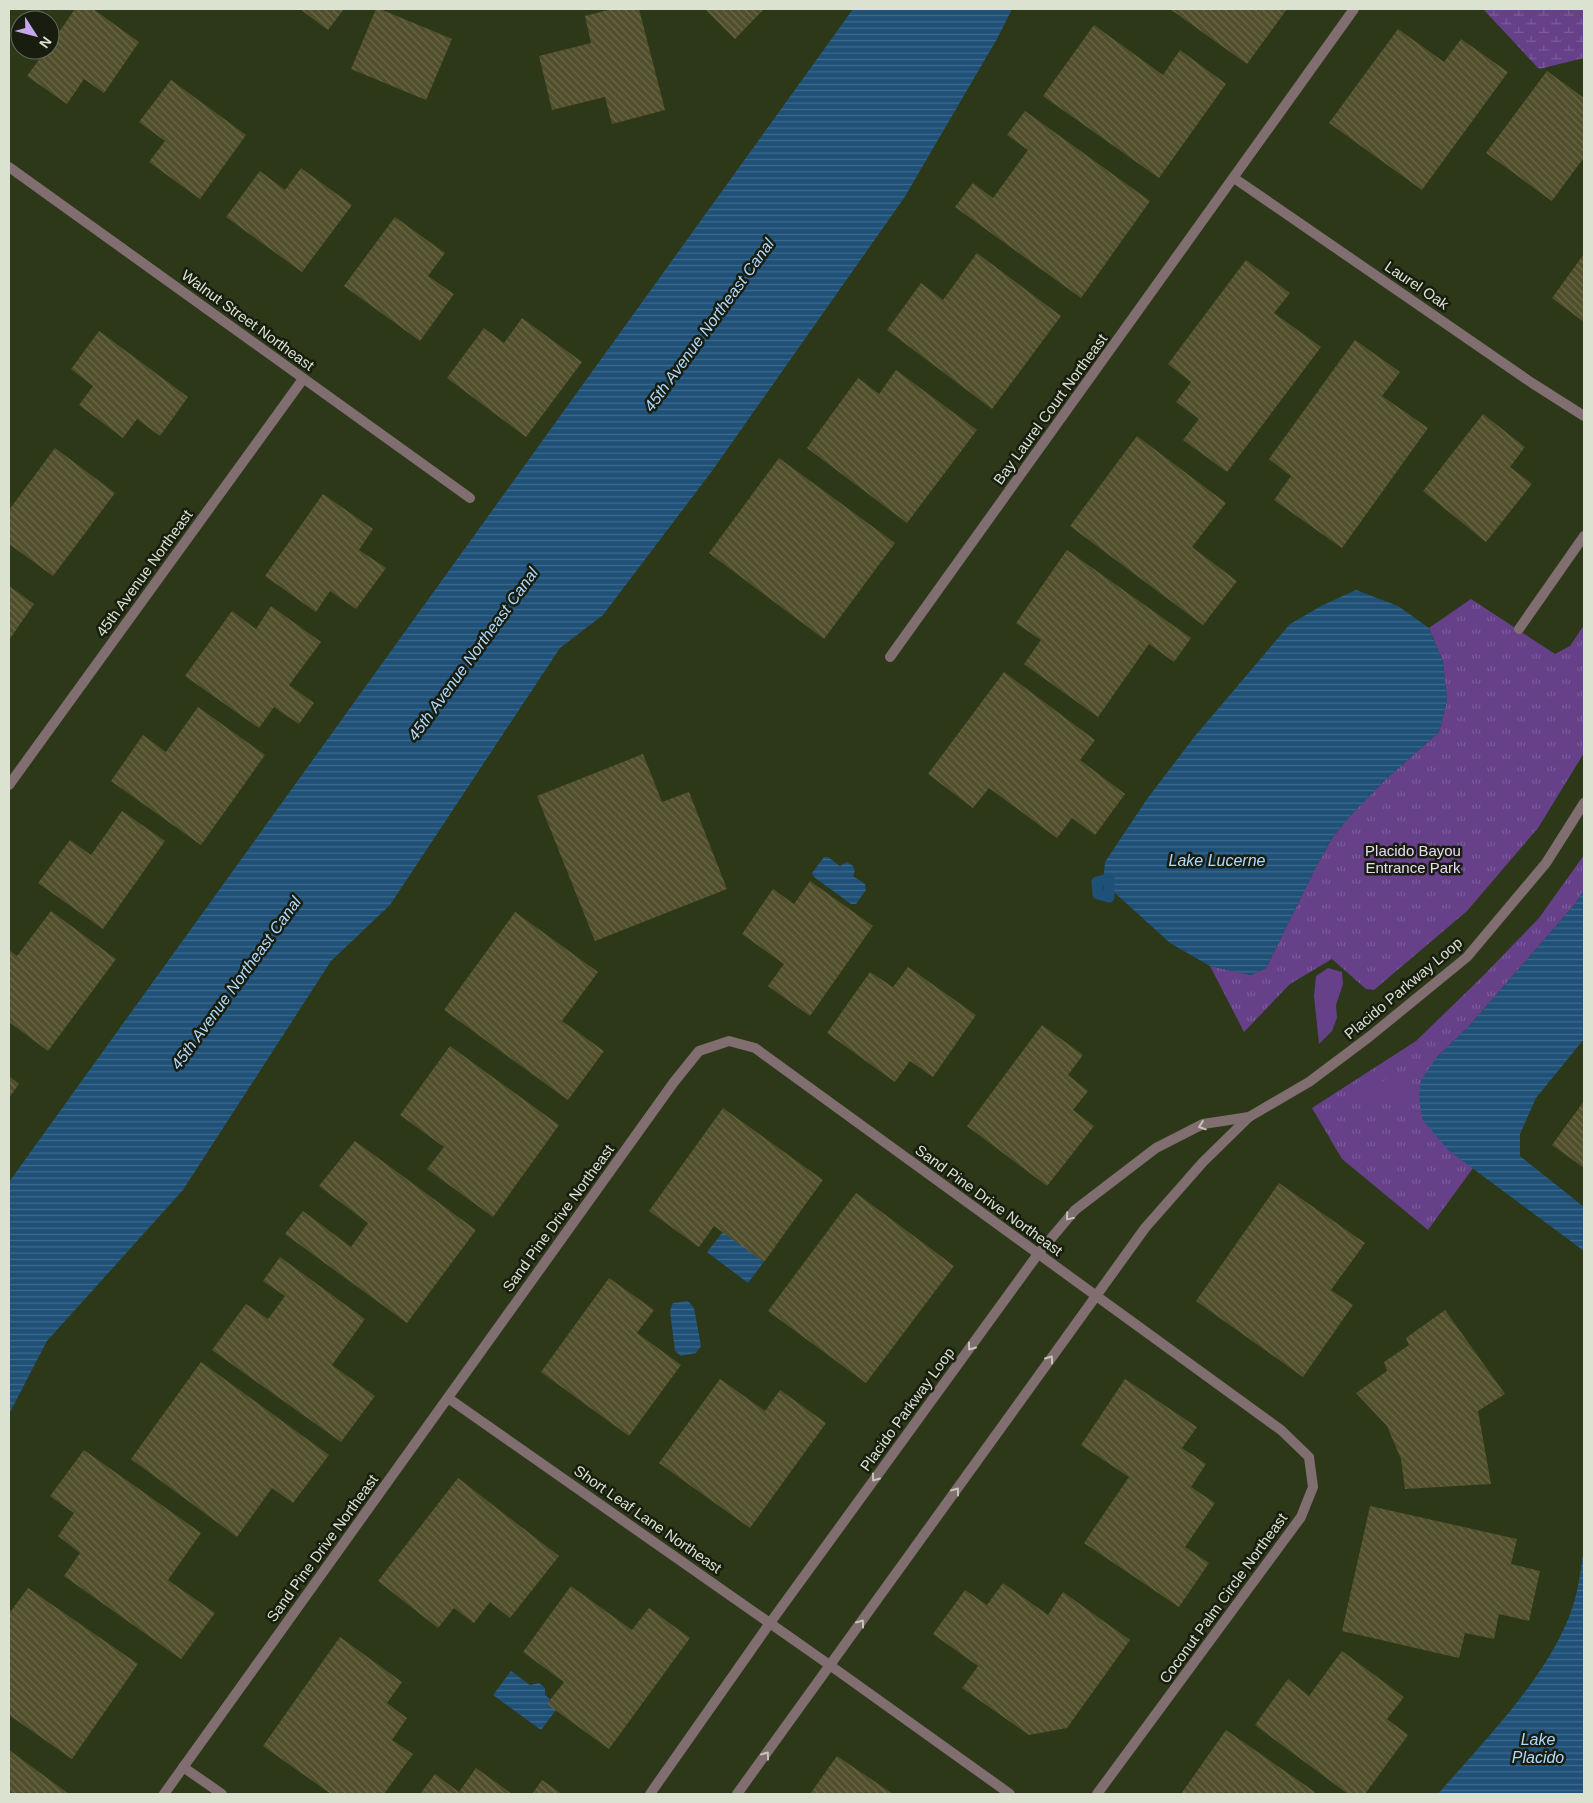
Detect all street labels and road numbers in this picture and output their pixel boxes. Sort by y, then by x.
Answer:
street label: Laurel Oak [1382,257,1453,313]
street label: Walnut Street Northeast [178,266,318,374]
street label: Bay Laurel Court Northeast [990,330,1111,488]
street label: 45th Avenue Northeast [92,506,196,640]
street label: Placido Parkway Loop [1341,934,1465,1042]
street label: Sand Pine Drive Northeast [499,1140,618,1295]
street label: Sand Pine Drive Northeast [912,1141,1067,1260]
street label: Placido Parkway Loop [857,1344,957,1474]
street label: Short Leaf Lane Northeast [571,1462,726,1577]
street label: Sand Pine Drive Northeast [263,1470,382,1625]
street label: Coconut Palm Circle Northeast [1156,1509,1291,1686]

